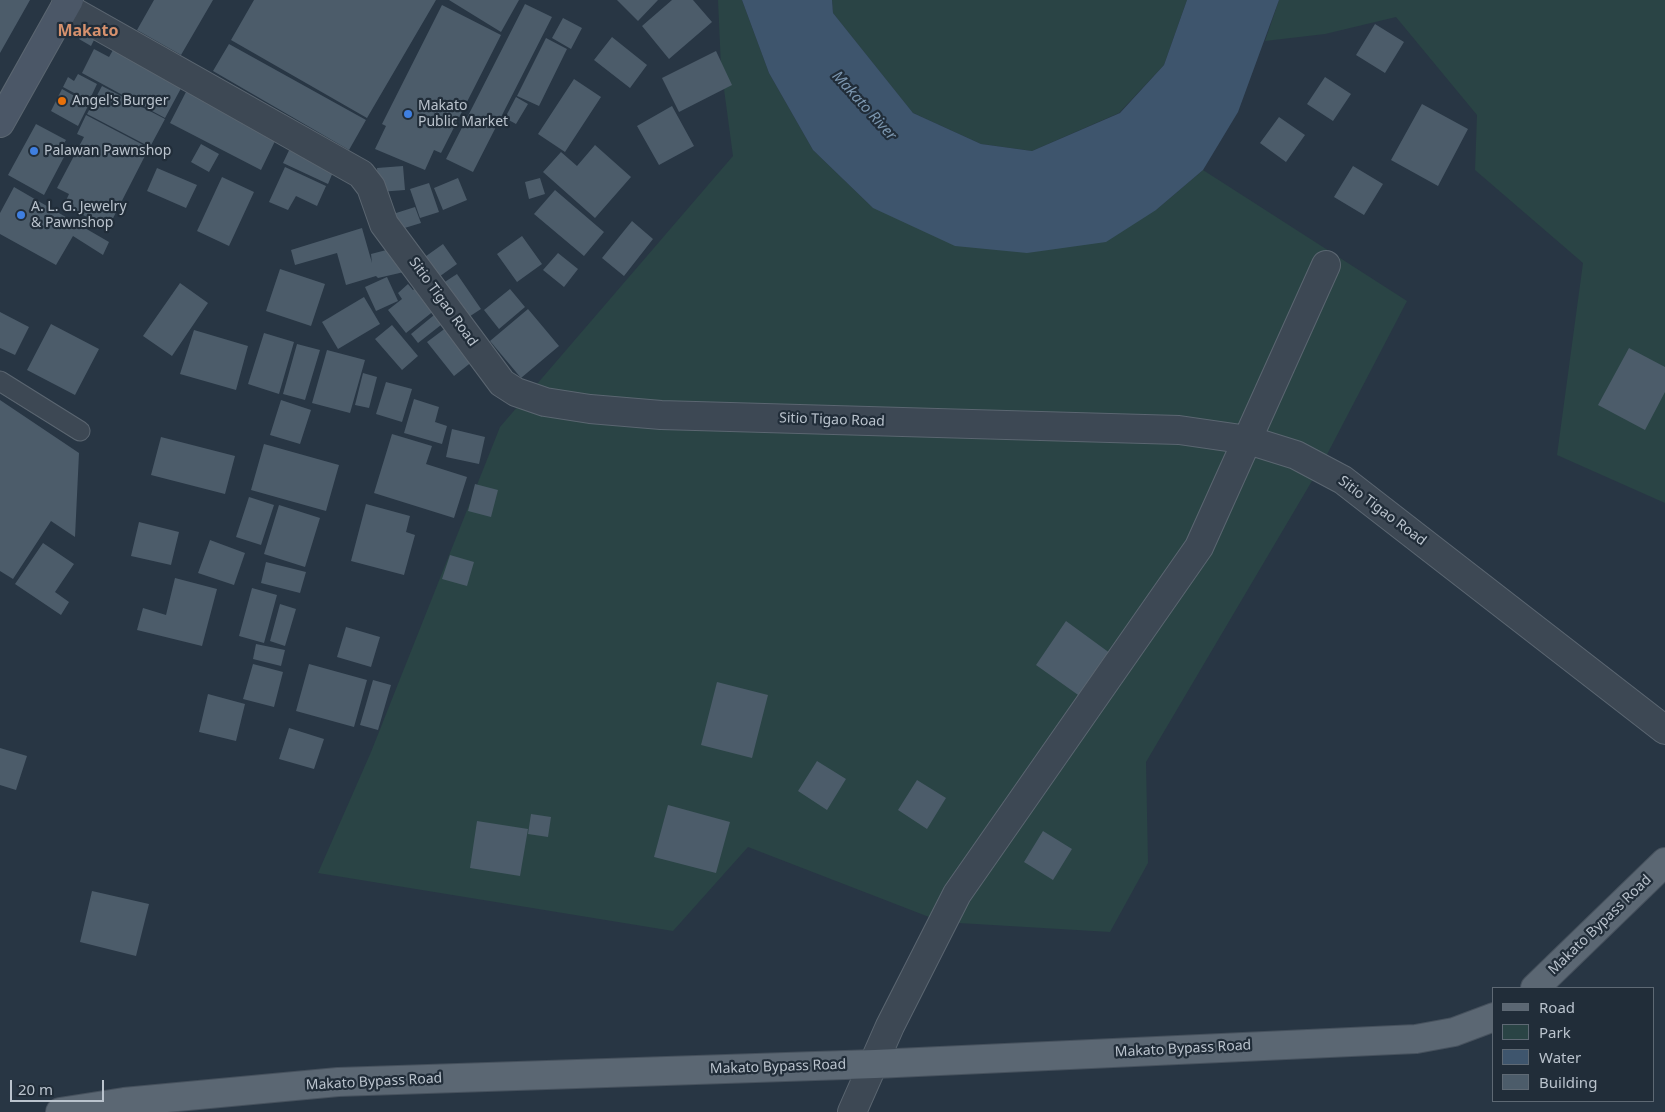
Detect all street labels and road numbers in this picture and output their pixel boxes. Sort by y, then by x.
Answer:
street label: Sitio Tigao Road [405,254,481,350]
street label: Sitio Tigao Road [779,410,885,430]
street label: Sitio Tigao Road [1335,472,1429,550]
street label: Makato Bypass Road [1545,872,1655,978]
street label: Makato Bypass Road [1114,1037,1252,1061]
street label: Makato Bypass Road [710,1056,846,1078]
street label: Makato Bypass Road [305,1070,443,1094]

